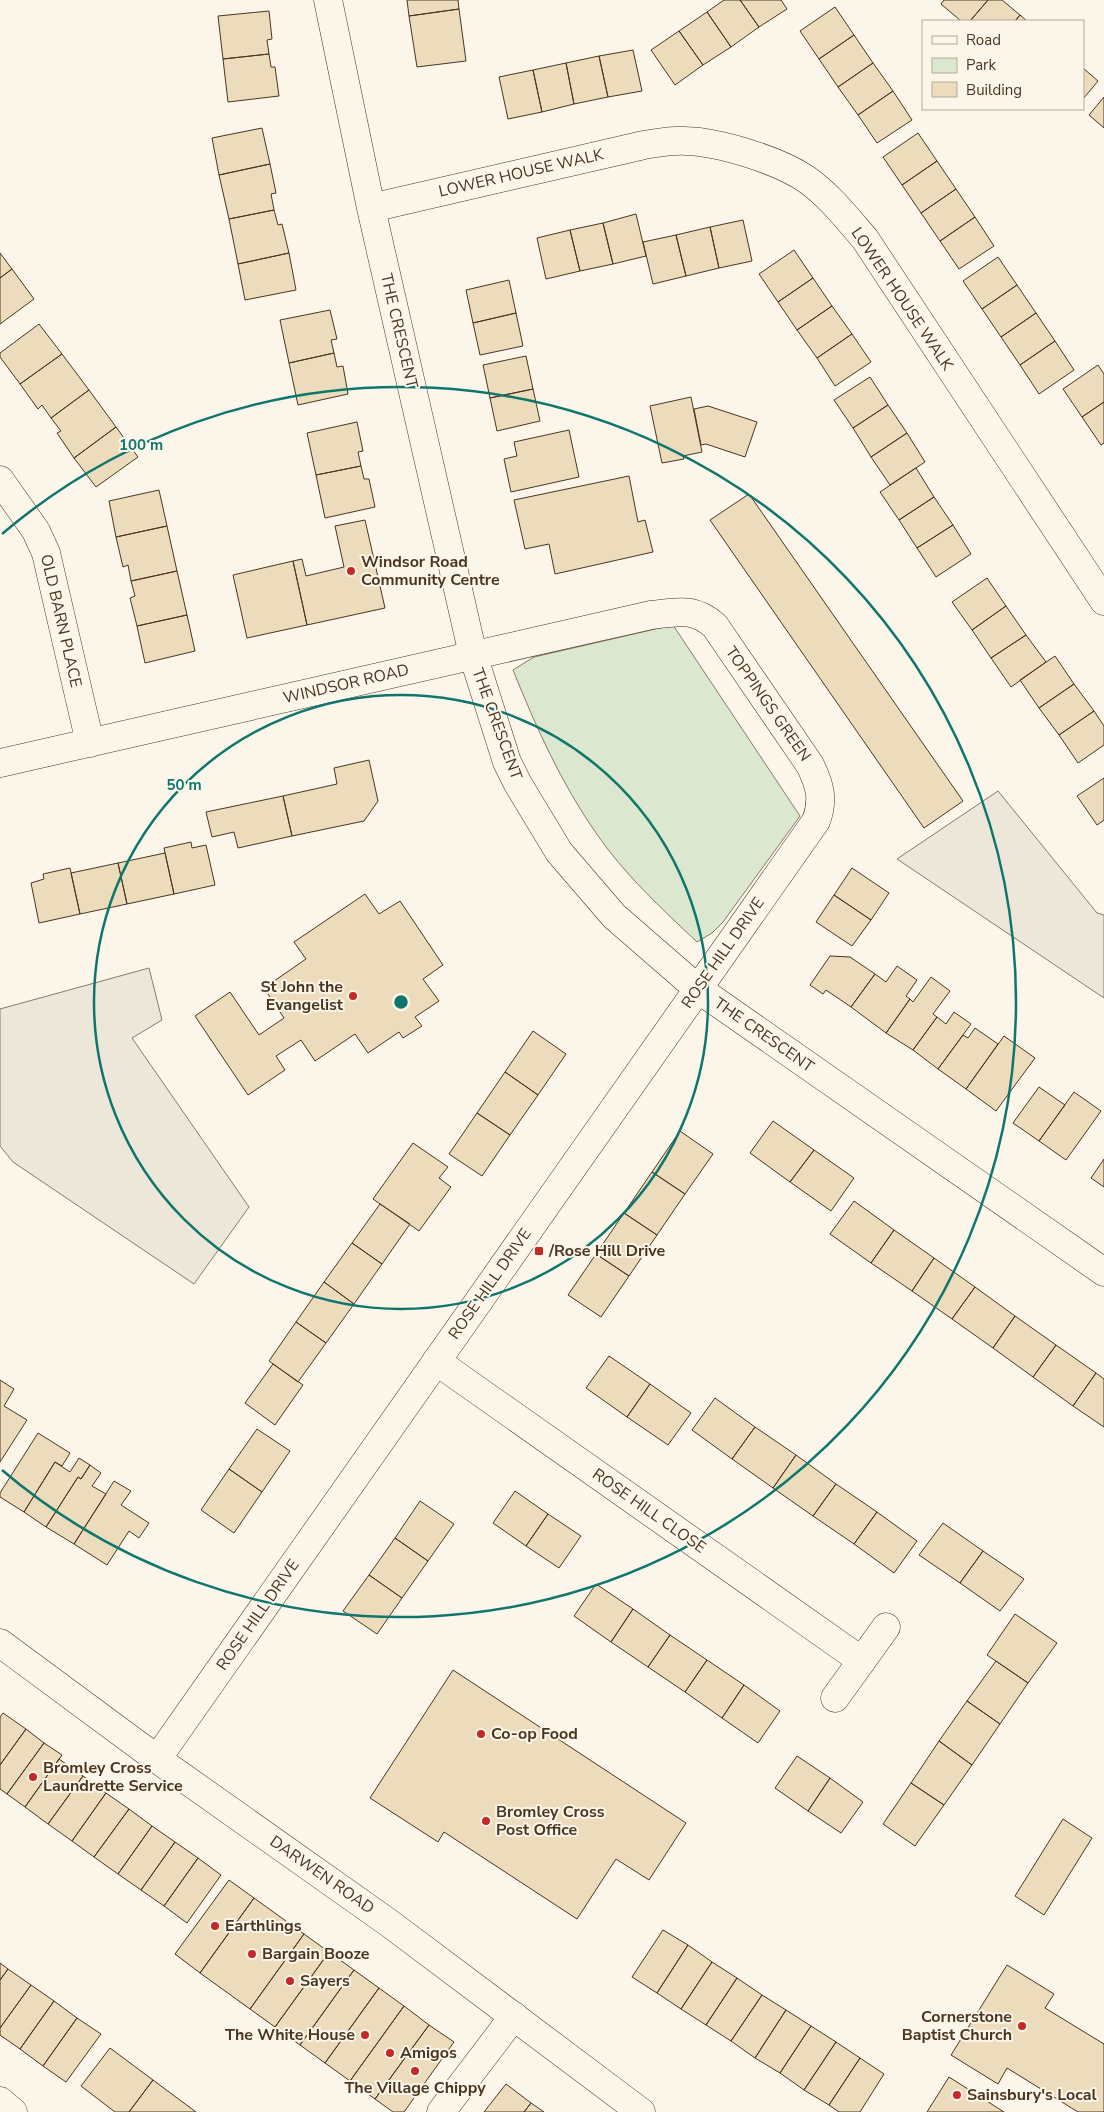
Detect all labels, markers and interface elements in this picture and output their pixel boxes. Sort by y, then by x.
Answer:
legend [922,20,1084,110]
text: Road [966,30,1001,50]
text: Park [966,55,996,75]
text: Building [966,80,1022,100]
street label: LOWER HOUSE WALK [437,143,606,203]
street label: LOWER HOUSE WALK [846,223,959,376]
street label: THE CRESCENT [375,271,423,391]
text: 100 m [119,435,163,455]
place label: Windsor Road Community Centre [361,551,500,591]
street label: OLD BARN PLACE [35,552,87,690]
marker: Windsor Road Community Centre [345,565,357,577]
street label: TOPPINGS GREEN [720,642,816,766]
street label: WINDSOR ROAD [281,659,411,709]
street label: THE CRESCENT [467,665,528,783]
text: 50 m [166,775,202,795]
street label: ROSE HILL DRIVE [676,893,770,1013]
place label: St John the Evangelist [260,976,344,1016]
marker: St John the Evangelist [347,990,359,1002]
street label: THE CRESCENT [710,992,819,1078]
centre of rings [392,993,410,1011]
street label: ROSE HILL DRIVE [443,1224,537,1344]
place label: /Rose Hill Drive [548,1240,666,1262]
marker: /Rose Hill Drive [533,1245,545,1257]
street label: ROSE HILL CLOSE [588,1463,710,1559]
street label: ROSE HILL DRIVE [211,1555,305,1675]
place label: Co-op Food [491,1723,578,1745]
marker: Co-op Food [475,1728,487,1740]
place label: Bromley Cross Laundrette Service [43,1757,183,1797]
marker: Bromley Cross Laundrette Service [27,1771,39,1783]
place label: Bromley Cross Post Office [496,1801,605,1841]
marker: Bromley Cross Post Office [480,1815,492,1827]
street label: DARWEN ROAD [265,1831,379,1919]
place label: Earthlings [225,1915,302,1937]
marker: Earthlings [209,1920,221,1932]
place label: Bargain Booze [262,1943,370,1965]
marker: Bargain Booze [246,1948,258,1960]
place label: Sayers [300,1970,350,1992]
marker: Sayers [284,1975,296,1987]
place label: Cornerstone Baptist Church [902,2006,1012,2046]
marker: Cornerstone Baptist Church [1016,2020,1028,2032]
place label: The White House [225,2024,355,2046]
marker: The White House [359,2029,371,2041]
place label: Amigos [400,2042,457,2064]
marker: Amigos [384,2047,396,2059]
marker: The Village Chippy [409,2065,421,2077]
place label: The Village Chippy [344,2077,486,2099]
place label: Sainsbury's Local [967,2084,1097,2106]
marker: Sainsbury's Local [951,2089,963,2101]

